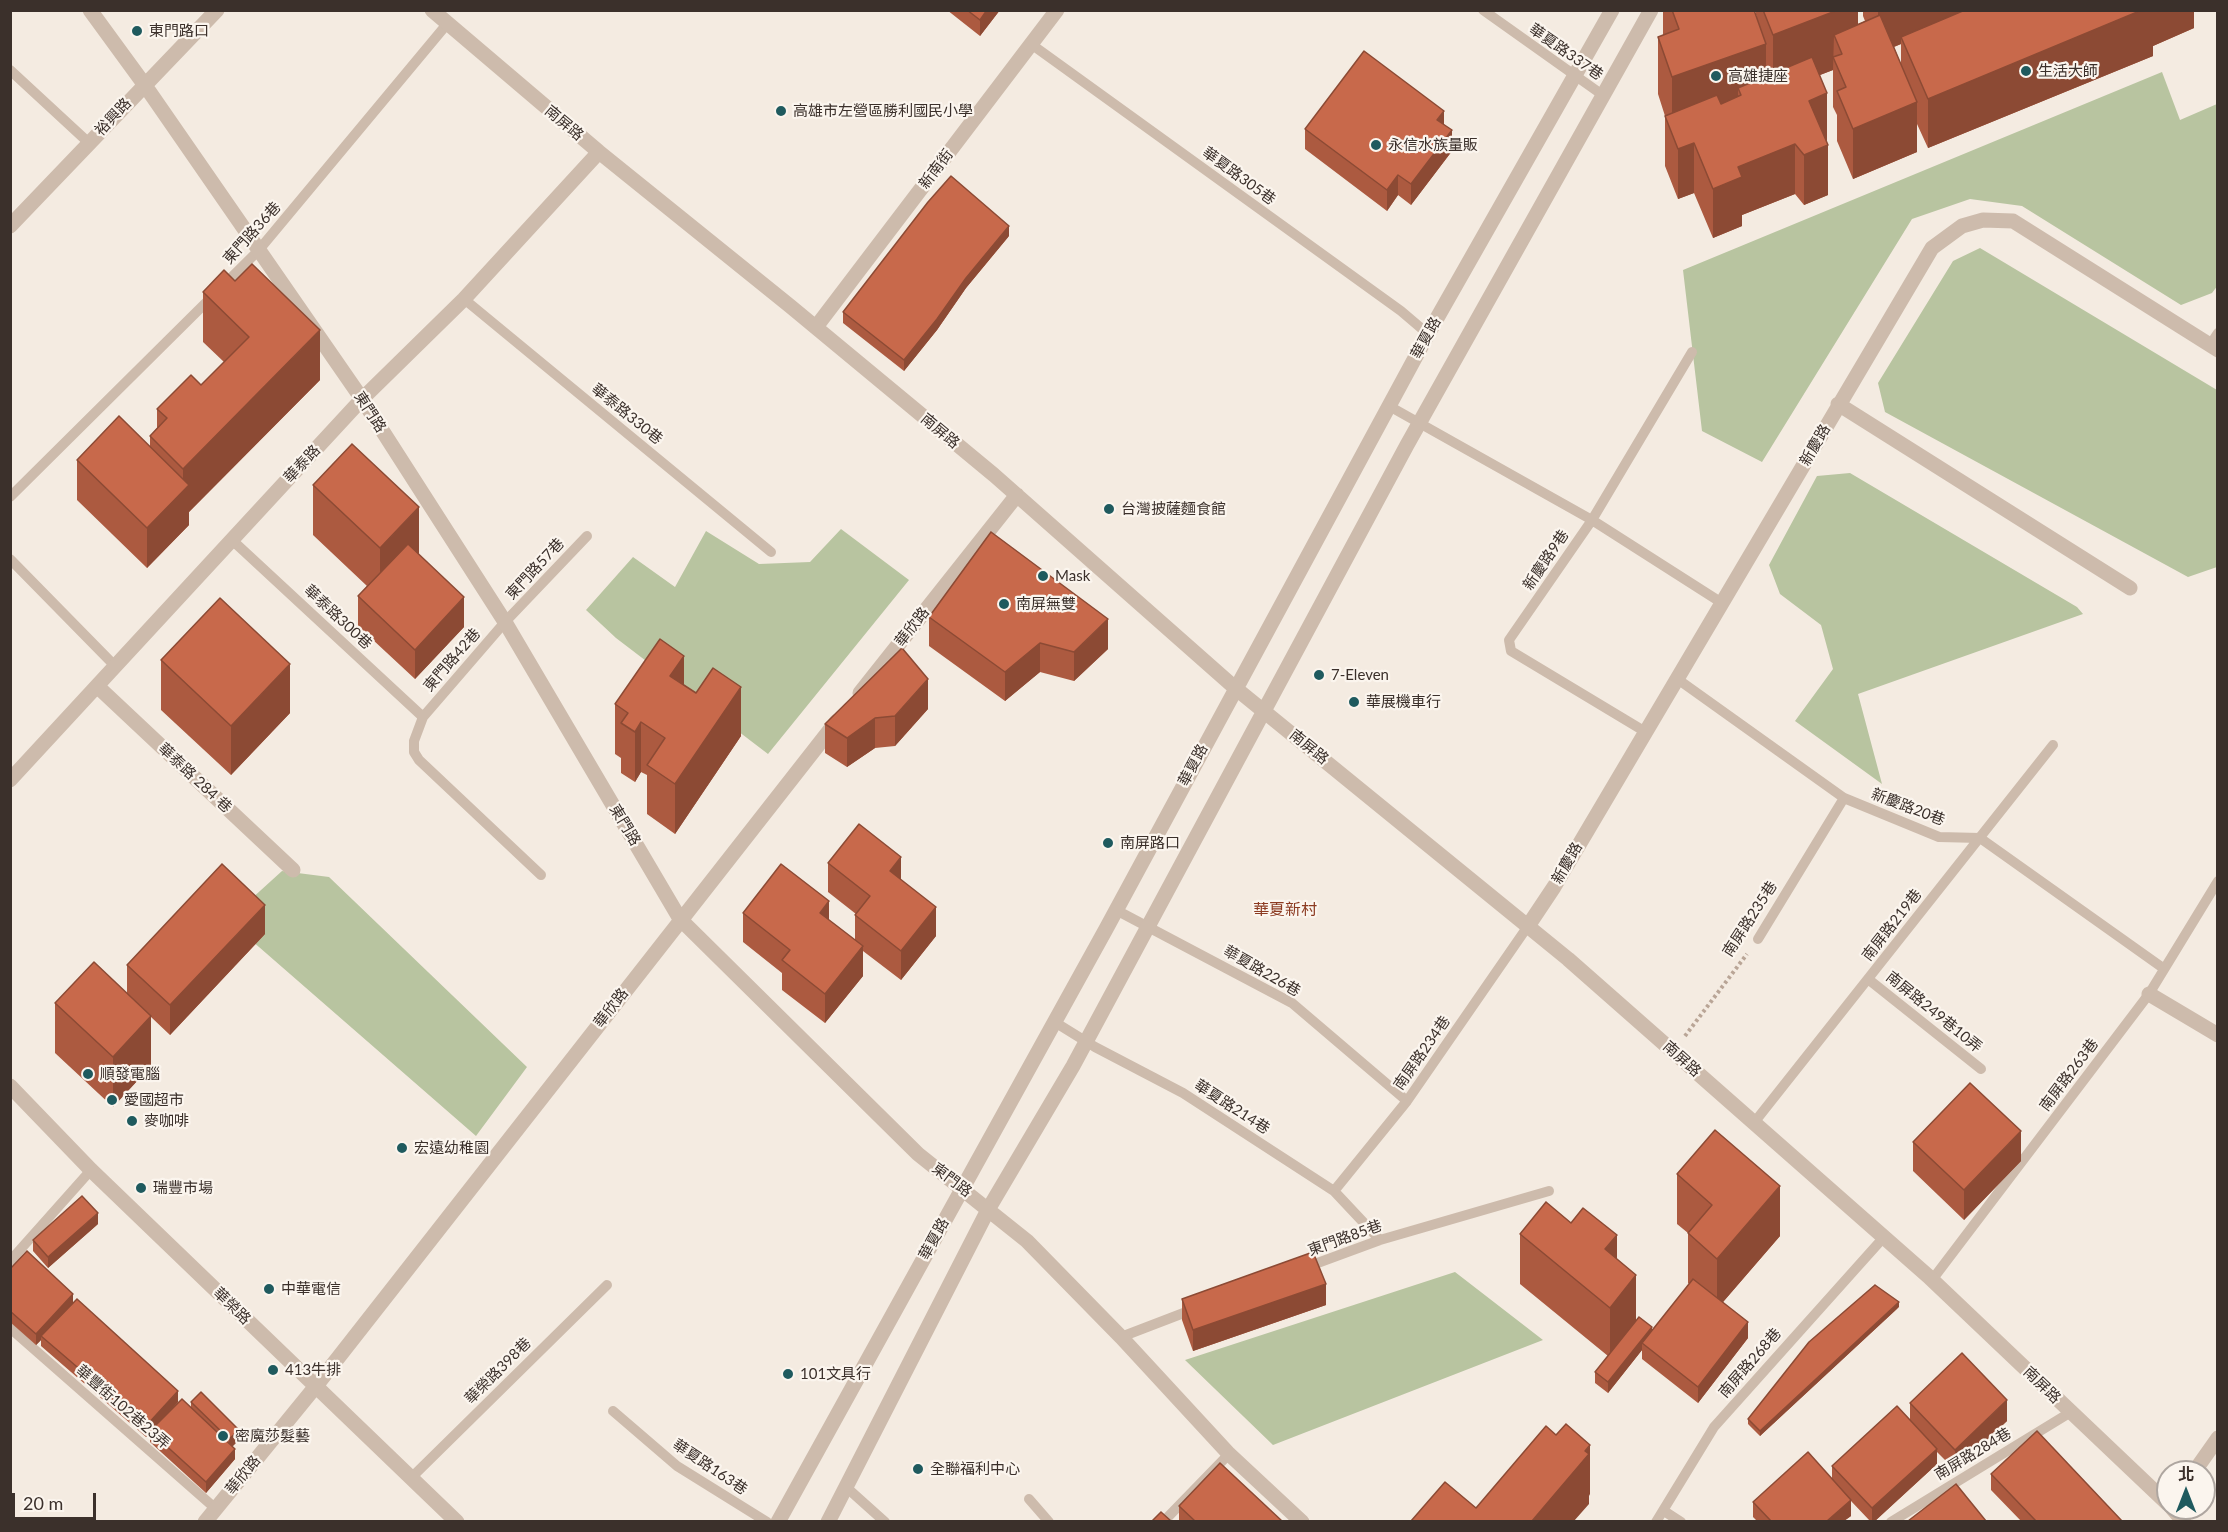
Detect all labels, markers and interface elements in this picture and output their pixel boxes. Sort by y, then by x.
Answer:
street label: 華夏路337巷 [1526,20,1606,84]
place label: 東門路口 [149,22,209,40]
marker: 東門路口 [130,24,144,38]
place label: 生活大師 [2038,62,2098,80]
marker: 生活大師 [2019,64,2033,78]
place label: 高雄捷座 [1728,67,1788,85]
marker: 高雄捷座 [1709,69,1723,83]
street label: 裕興路 [91,94,135,140]
street label: 南屏路 [541,102,587,144]
place label: 高雄市左營區勝利國民小學 [793,102,973,120]
marker: 高雄市左營區勝利國民小學 [774,104,788,118]
place label: 永信水族量販 [1388,136,1478,154]
marker: 永信水族量販 [1369,138,1383,152]
street label: 華夏路305巷 [1199,143,1279,209]
street label: 新南街 [915,146,957,192]
street label: 東門路36巷 [219,198,285,268]
street label: 華夏路 [1407,314,1445,362]
street label: 華泰路330巷 [588,380,666,448]
street label: 東門路 [350,388,390,436]
street label: 南屏路 [917,410,963,452]
street label: 新慶路 [1796,421,1834,469]
street label: 華泰路 [280,441,324,487]
place label: 台灣披薩麵食館 [1121,500,1226,518]
marker: 台灣披薩麵食館 [1102,502,1116,516]
street label: 新慶路9巷 [1519,526,1573,594]
street label: 東門路57巷 [502,535,568,603]
place label: Mask [1055,567,1090,585]
marker: Mask [1036,569,1050,583]
street label: 華泰路300巷 [300,581,376,653]
place label: 南屏無雙 [1016,595,1076,613]
marker: 南屏無雙 [997,597,1011,611]
street label: 華欣路 [891,604,933,650]
street label: 東門路42巷 [420,625,484,695]
place label: 7-Eleven [1331,666,1389,684]
marker: 7-Eleven [1312,668,1326,682]
place label: 華展機車行 [1366,693,1441,711]
marker: 華展機車行 [1347,695,1361,709]
street label: 南屏路 [1286,726,1332,768]
street label: 華泰路 284 巷 [155,739,235,817]
street label: 華夏路 [1174,741,1212,789]
street label: 新慶路20巷 [1869,785,1947,829]
street label: 東門路 [606,801,644,849]
place label: 南屏路口 [1120,834,1180,852]
marker: 南屏路口 [1101,836,1115,850]
street label: 新慶路 [1548,839,1586,887]
street label: 南屏路235巷 [1719,878,1781,960]
street label: 南屏路219巷 [1858,886,1926,964]
district label: 華夏新村 [1253,900,1317,920]
street label: 華夏路226巷 [1220,942,1304,1000]
street label: 南屏路249巷10弄 [1882,968,1986,1056]
street label: 華欣路 [590,985,632,1031]
street label: 南屏路234巷 [1390,1013,1454,1093]
street label: 南屏路263巷 [2036,1035,2102,1115]
street label: 南屏路 [1659,1037,1705,1081]
place label: 順發電腦 [100,1065,160,1083]
marker: 順發電腦 [81,1067,95,1081]
street label: 華夏路214巷 [1191,1076,1273,1138]
place label: 愛國超市 [124,1091,184,1109]
marker: 愛國超市 [105,1093,119,1107]
place label: 麥咖啡 [144,1112,189,1130]
marker: 麥咖啡 [125,1114,139,1128]
place label: 宏遠幼稚園 [414,1139,489,1157]
marker: 宏遠幼稚園 [395,1141,409,1155]
street label: 東門路 [929,1159,975,1201]
place label: 瑞豐市場 [153,1179,213,1197]
marker: 瑞豐市場 [134,1181,148,1195]
street label: 華夏路 [915,1215,953,1263]
street label: 東門路85巷 [1306,1216,1384,1260]
place label: 中華電信 [281,1280,341,1298]
marker: 中華電信 [262,1282,276,1296]
street label: 華榮路 [210,1284,254,1328]
street label: 南屏路268巷 [1715,1325,1785,1401]
street label: 華榮路398巷 [461,1334,535,1408]
street label: 華豐街102巷23弄 [72,1361,174,1453]
place label: 413牛排 [285,1361,341,1379]
marker: 413牛排 [266,1363,280,1377]
street label: 南屏路 [2020,1363,2064,1407]
place label: 101文具行 [800,1365,871,1383]
marker: 101文具行 [781,1367,795,1381]
street label: 南屏路284巷 [1931,1424,2015,1484]
place label: 密魔莎髮藝 [235,1427,310,1445]
marker: 密魔莎髮藝 [216,1429,230,1443]
street label: 華夏路163巷 [669,1435,751,1499]
street label: 華欣路 [222,1452,264,1498]
place label: 全聯福利中心 [930,1460,1020,1478]
north arrow [2156,1460,2216,1520]
marker: 全聯福利中心 [911,1462,925,1476]
text: 北 [2178,1464,2194,1483]
scale bar [15,1481,99,1519]
text: 20 m [23,1492,63,1514]

